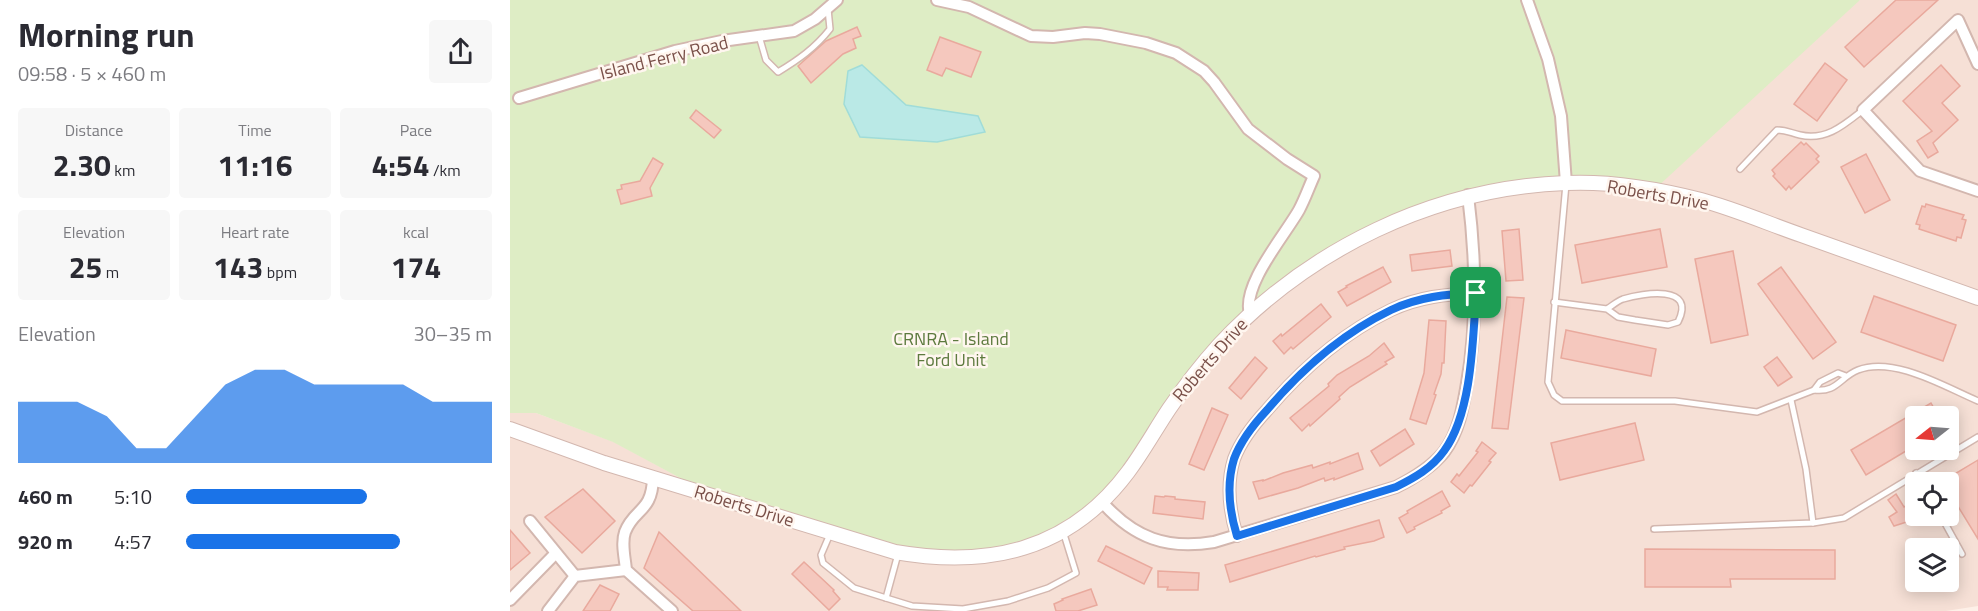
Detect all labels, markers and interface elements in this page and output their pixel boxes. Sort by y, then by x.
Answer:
text: Morning run [18,10,195,60]
button: share [429,20,492,83]
street label: Island Ferry Road [597,29,731,87]
text: 09:58 · 5 × 460 m [18,58,166,89]
text: Distance [65,118,123,142]
text: Time [238,118,272,142]
text: Pace [400,118,432,142]
text: 2.30 [53,142,111,188]
text: 11:16 [218,142,292,188]
text: 4:54 [371,142,429,188]
text: km [111,158,135,182]
text: /km [429,158,461,182]
street label: Roberts Drive [1605,172,1711,217]
text: Elevation [63,220,125,244]
text: Heart rate [221,220,289,244]
text: kcal [403,220,429,244]
text: 25 [69,244,102,290]
text: 143 [213,244,263,290]
text: 174 [391,244,441,290]
text: m [102,260,119,284]
text: bpm [263,260,297,284]
pin [1450,267,1501,318]
icon: arrive [1459,276,1492,309]
street label: Roberts Drive [1166,312,1254,407]
text: Elevation [18,318,96,349]
text: 30–35 m [413,318,492,349]
park label: CRNRA - Island Ford Unit [893,325,1009,373]
north arrow [1905,406,1959,460]
map controls [1905,406,1959,592]
button: locate [1905,472,1959,526]
street label: Roberts Drive [691,478,797,534]
text: 460 m [18,481,73,512]
text: 5:10 [114,481,152,512]
text: 920 m [18,526,73,557]
text: 4:57 [114,526,152,557]
button: layers [1905,538,1959,592]

